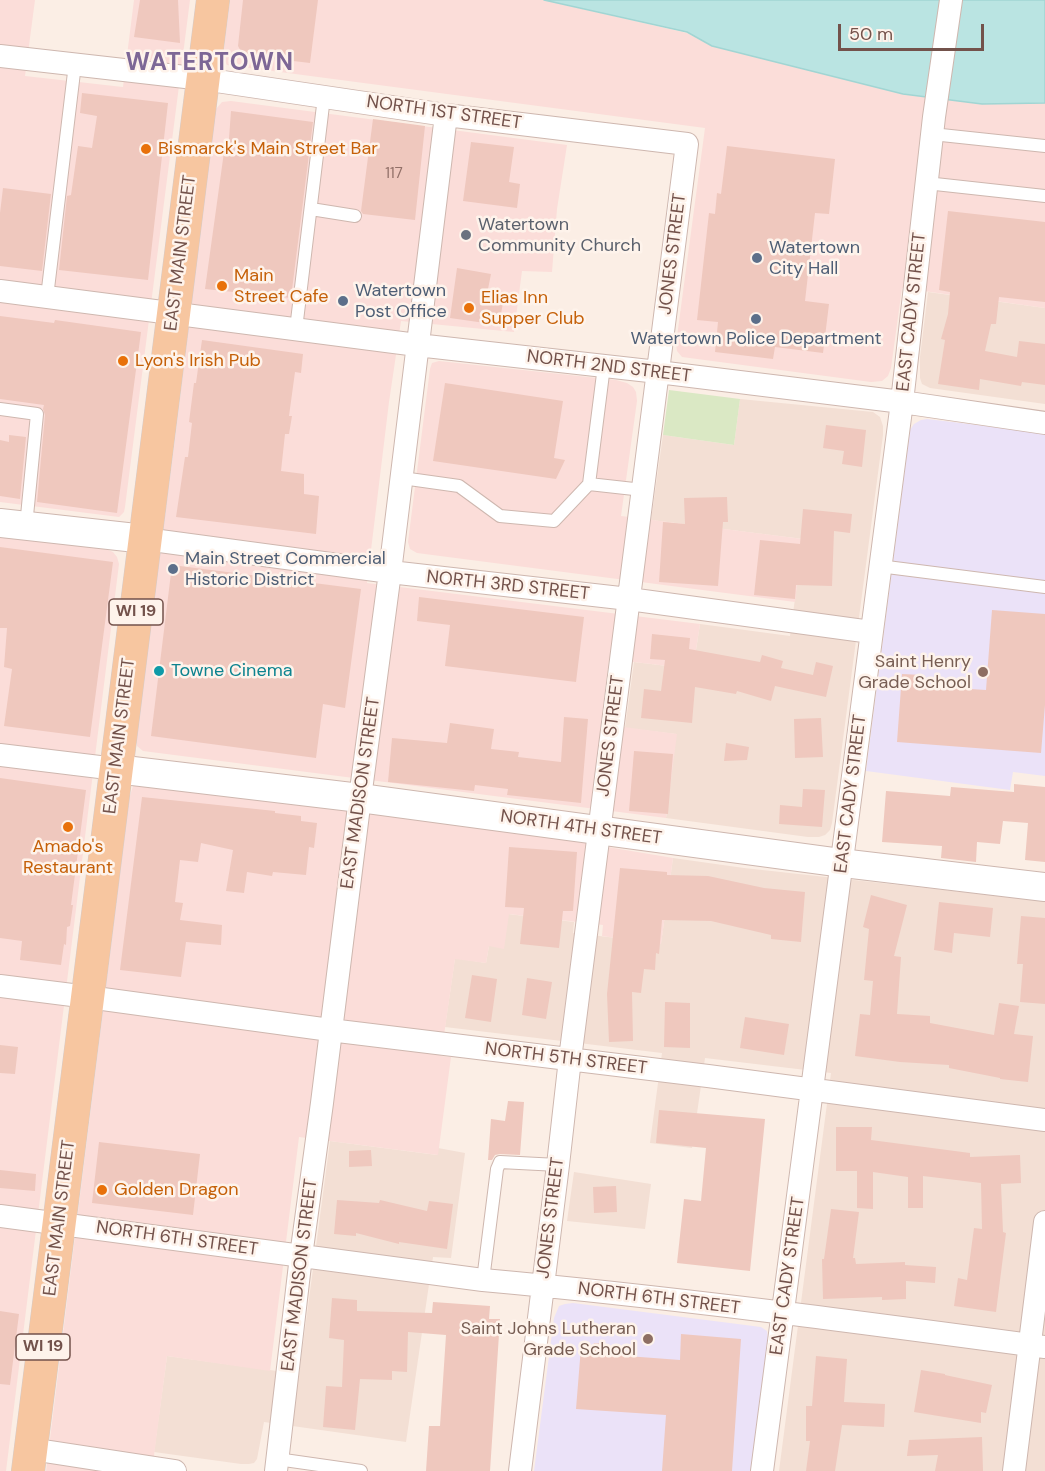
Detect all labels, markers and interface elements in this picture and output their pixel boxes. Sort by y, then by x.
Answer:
scale bar [841,12,986,50]
text: 50 m [849,22,893,46]
district label: WATERTOWN [126,50,294,78]
street label: NORTH 1ST STREET [365,91,523,135]
place label: Bismarck's Main Street Bar [158,138,378,160]
marker: Bismarck's Main Street Bar [139,142,153,156]
house number: 117 [385,165,403,183]
street label: EAST MAIN STREET [161,174,201,332]
street label: JONES STREET [655,192,691,316]
place label: Watertown Community Church [478,214,641,256]
marker: Watertown Community Church [459,228,473,242]
street label: EAST CADY STREET [893,231,931,393]
place label: Watertown City Hall [769,237,860,280]
marker: Watertown City Hall [750,251,764,265]
place label: Main Street Cafe [234,265,328,308]
marker: Main Street Cafe [215,279,229,293]
place label: Watertown Post Office [355,280,447,322]
place label: Elias Inn Supper Club [481,287,584,330]
marker: Watertown Post Office [336,294,350,308]
marker: Elias Inn Supper Club [462,301,476,315]
marker: Watertown Police Department [749,312,763,326]
place label: Watertown Police Department [630,328,882,350]
street label: NORTH 2ND STREET [526,346,692,388]
place label: Lyon's Irish Pub [135,350,261,372]
marker: Lyon's Irish Pub [116,354,130,368]
place label: Main Street Commercial Historic District [185,548,386,590]
marker: Main Street Commercial Historic District [166,562,180,576]
street label: NORTH 3RD STREET [425,567,591,605]
road number: WI 19 [109,599,163,625]
place label: Saint Henry Grade School [858,651,971,694]
street label: EAST MAIN STREET [100,657,140,815]
place label: Towne Cinema [171,660,292,682]
marker: Towne Cinema [152,664,166,678]
marker: Saint Henry Grade School [976,665,990,679]
street label: JONES STREET [593,674,629,798]
street label: EAST MADISON STREET [337,696,385,890]
street label: EAST CADY STREET [831,713,871,875]
street label: NORTH 4TH STREET [499,806,663,850]
marker: Amado's Restaurant [61,820,75,834]
place label: Amado's Restaurant [23,836,113,878]
street label: NORTH 5TH STREET [484,1038,648,1080]
street label: EAST MAIN STREET [40,1139,80,1297]
street label: JONES STREET [533,1156,569,1280]
street label: EAST MADISON STREET [277,1178,323,1372]
place label: Golden Dragon [114,1179,238,1201]
marker: Golden Dragon [95,1183,109,1197]
street label: EAST CADY STREET [766,1195,810,1357]
street label: NORTH 6TH STREET [95,1217,259,1261]
street label: NORTH 6TH STREET [577,1278,741,1320]
place label: Saint Johns Lutheran Grade School [461,1318,636,1360]
marker: Saint Johns Lutheran Grade School [641,1332,655,1346]
road number: WI 19 [16,1334,70,1360]

